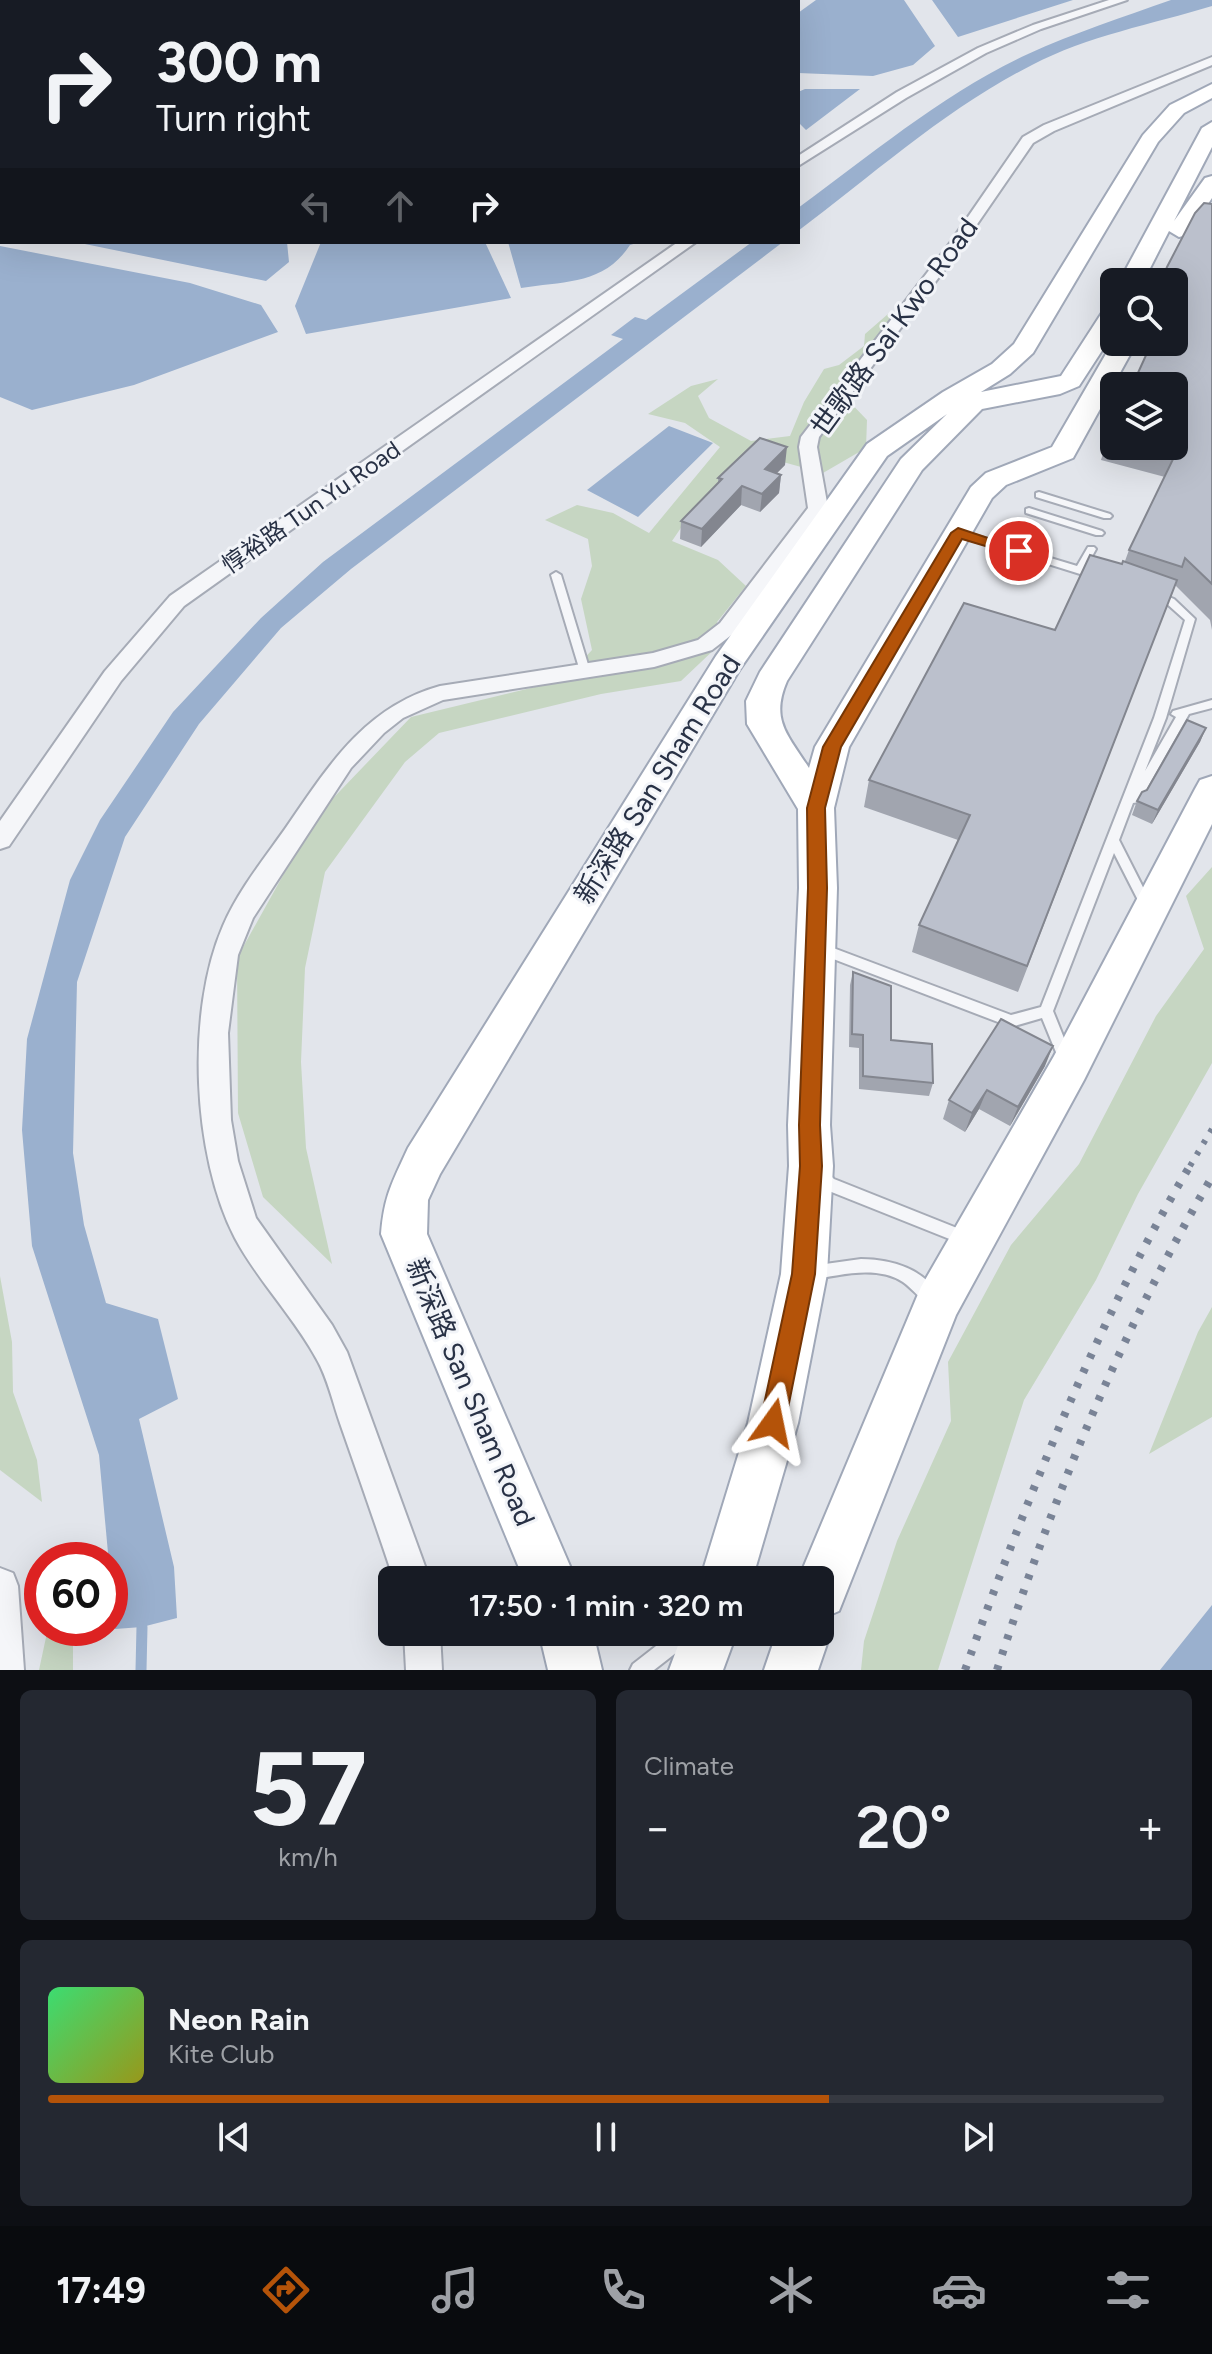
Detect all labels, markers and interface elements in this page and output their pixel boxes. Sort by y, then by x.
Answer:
text: 300 m [156,29,322,96]
icon: right [24,32,128,136]
text: Turn right [156,97,311,140]
icon: left [294,184,338,228]
icon: ahead [378,184,422,228]
icon: right [462,184,506,228]
street label: 世歌路 Sai Kwo Road [803,211,985,443]
map controls [1100,268,1188,460]
button: search [1100,268,1188,356]
button: layers [1100,372,1188,460]
street label: 惇裕路 Tun Yu Road [216,435,406,579]
pin [985,517,1053,585]
icon: arrive [997,529,1041,573]
street label: 新深路 San Sham Road [566,648,748,910]
street label: 新深路 San Sham Road [399,1253,543,1531]
position arrow [731,1381,815,1465]
speed limit sign: 60 [24,1542,128,1646]
text: 17:50 · 1 min · 320 m [469,1587,743,1624]
text: 57 [249,1726,367,1851]
text: Climate [644,1750,734,1782]
text: 20° [856,1791,952,1863]
text: − [644,1801,671,1854]
text: + [1137,1801,1164,1854]
text: km/h [278,1841,338,1873]
text: Neon Rain [168,2001,310,2038]
text: Kite Club [168,2038,274,2070]
icon: previous [212,2115,256,2159]
icon: pause [584,2115,628,2159]
icon: next [956,2115,1000,2159]
icon: directions [258,2262,314,2318]
icon: music [427,2262,483,2318]
icon: phone [595,2262,651,2318]
icon: climate [763,2262,819,2318]
icon: car [931,2262,987,2318]
icon: filters [1100,2262,1156,2318]
text: 17:49 [56,2269,146,2312]

